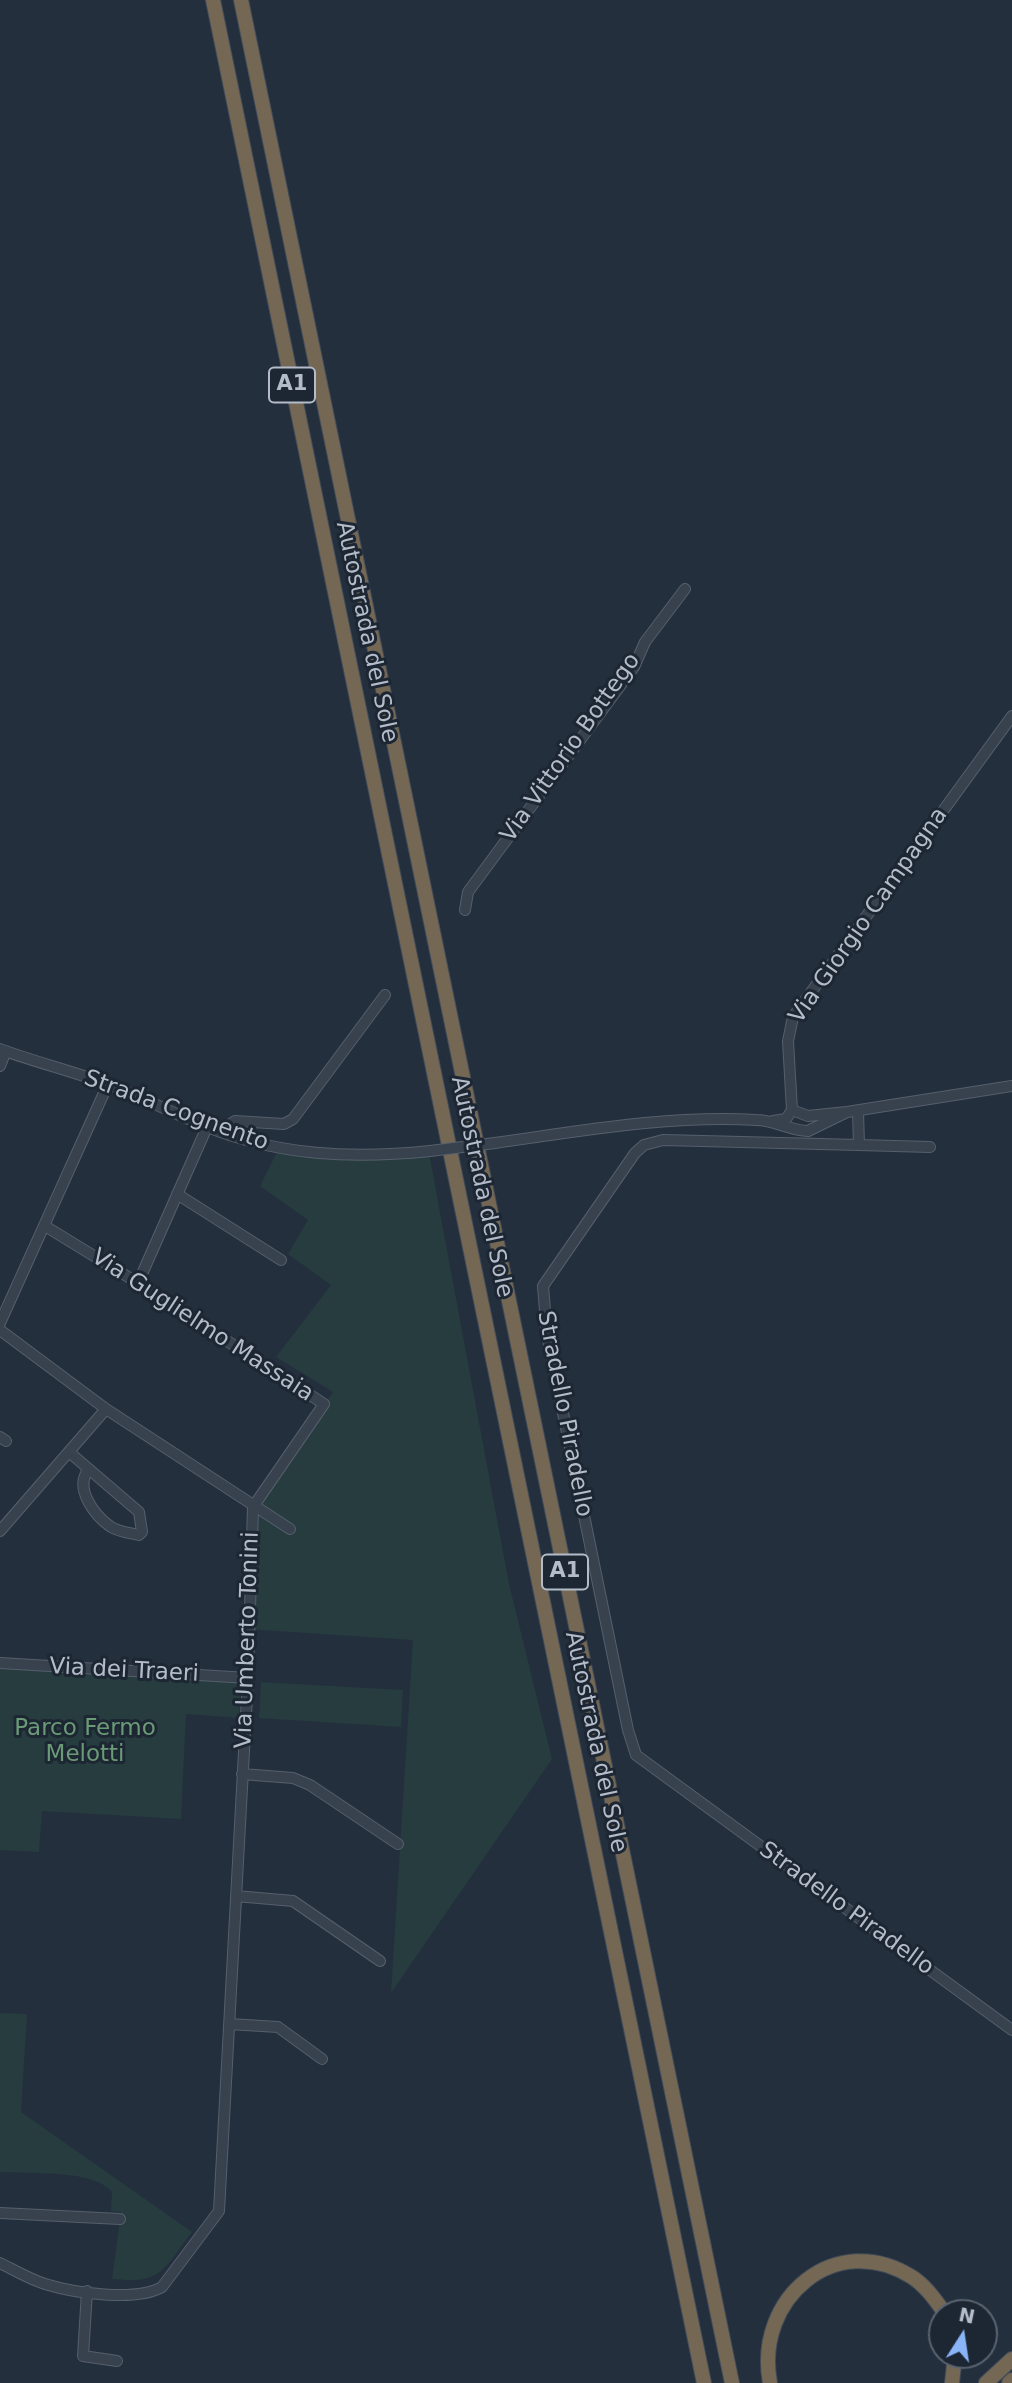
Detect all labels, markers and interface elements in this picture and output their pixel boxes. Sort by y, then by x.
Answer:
road number: A1 [269,368,315,402]
street label: Autostrada del Sole [329,519,403,745]
street label: Via Vittorio Bottego [495,648,647,848]
street label: Via Giorgio Campagna [784,803,954,1029]
street label: Strada Cognento [80,1065,272,1157]
street label: Autostrada del Sole [444,1074,518,1300]
street label: Via Guglielmo Massaia [86,1244,318,1408]
street label: Stradello Piradello [531,1309,597,1519]
street label: Via Umberto Tonini [230,1531,266,1749]
road number: A1 [542,1554,588,1590]
street label: Autostrada del Sole [558,1629,632,1855]
street label: Via dei Traeri [49,1653,199,1689]
park label: Parco Fermo Melotti [14,1715,156,1769]
street label: Stradello Piradello [753,1836,939,1982]
north arrow [928,2299,998,2369]
text: N [957,2303,977,2328]

